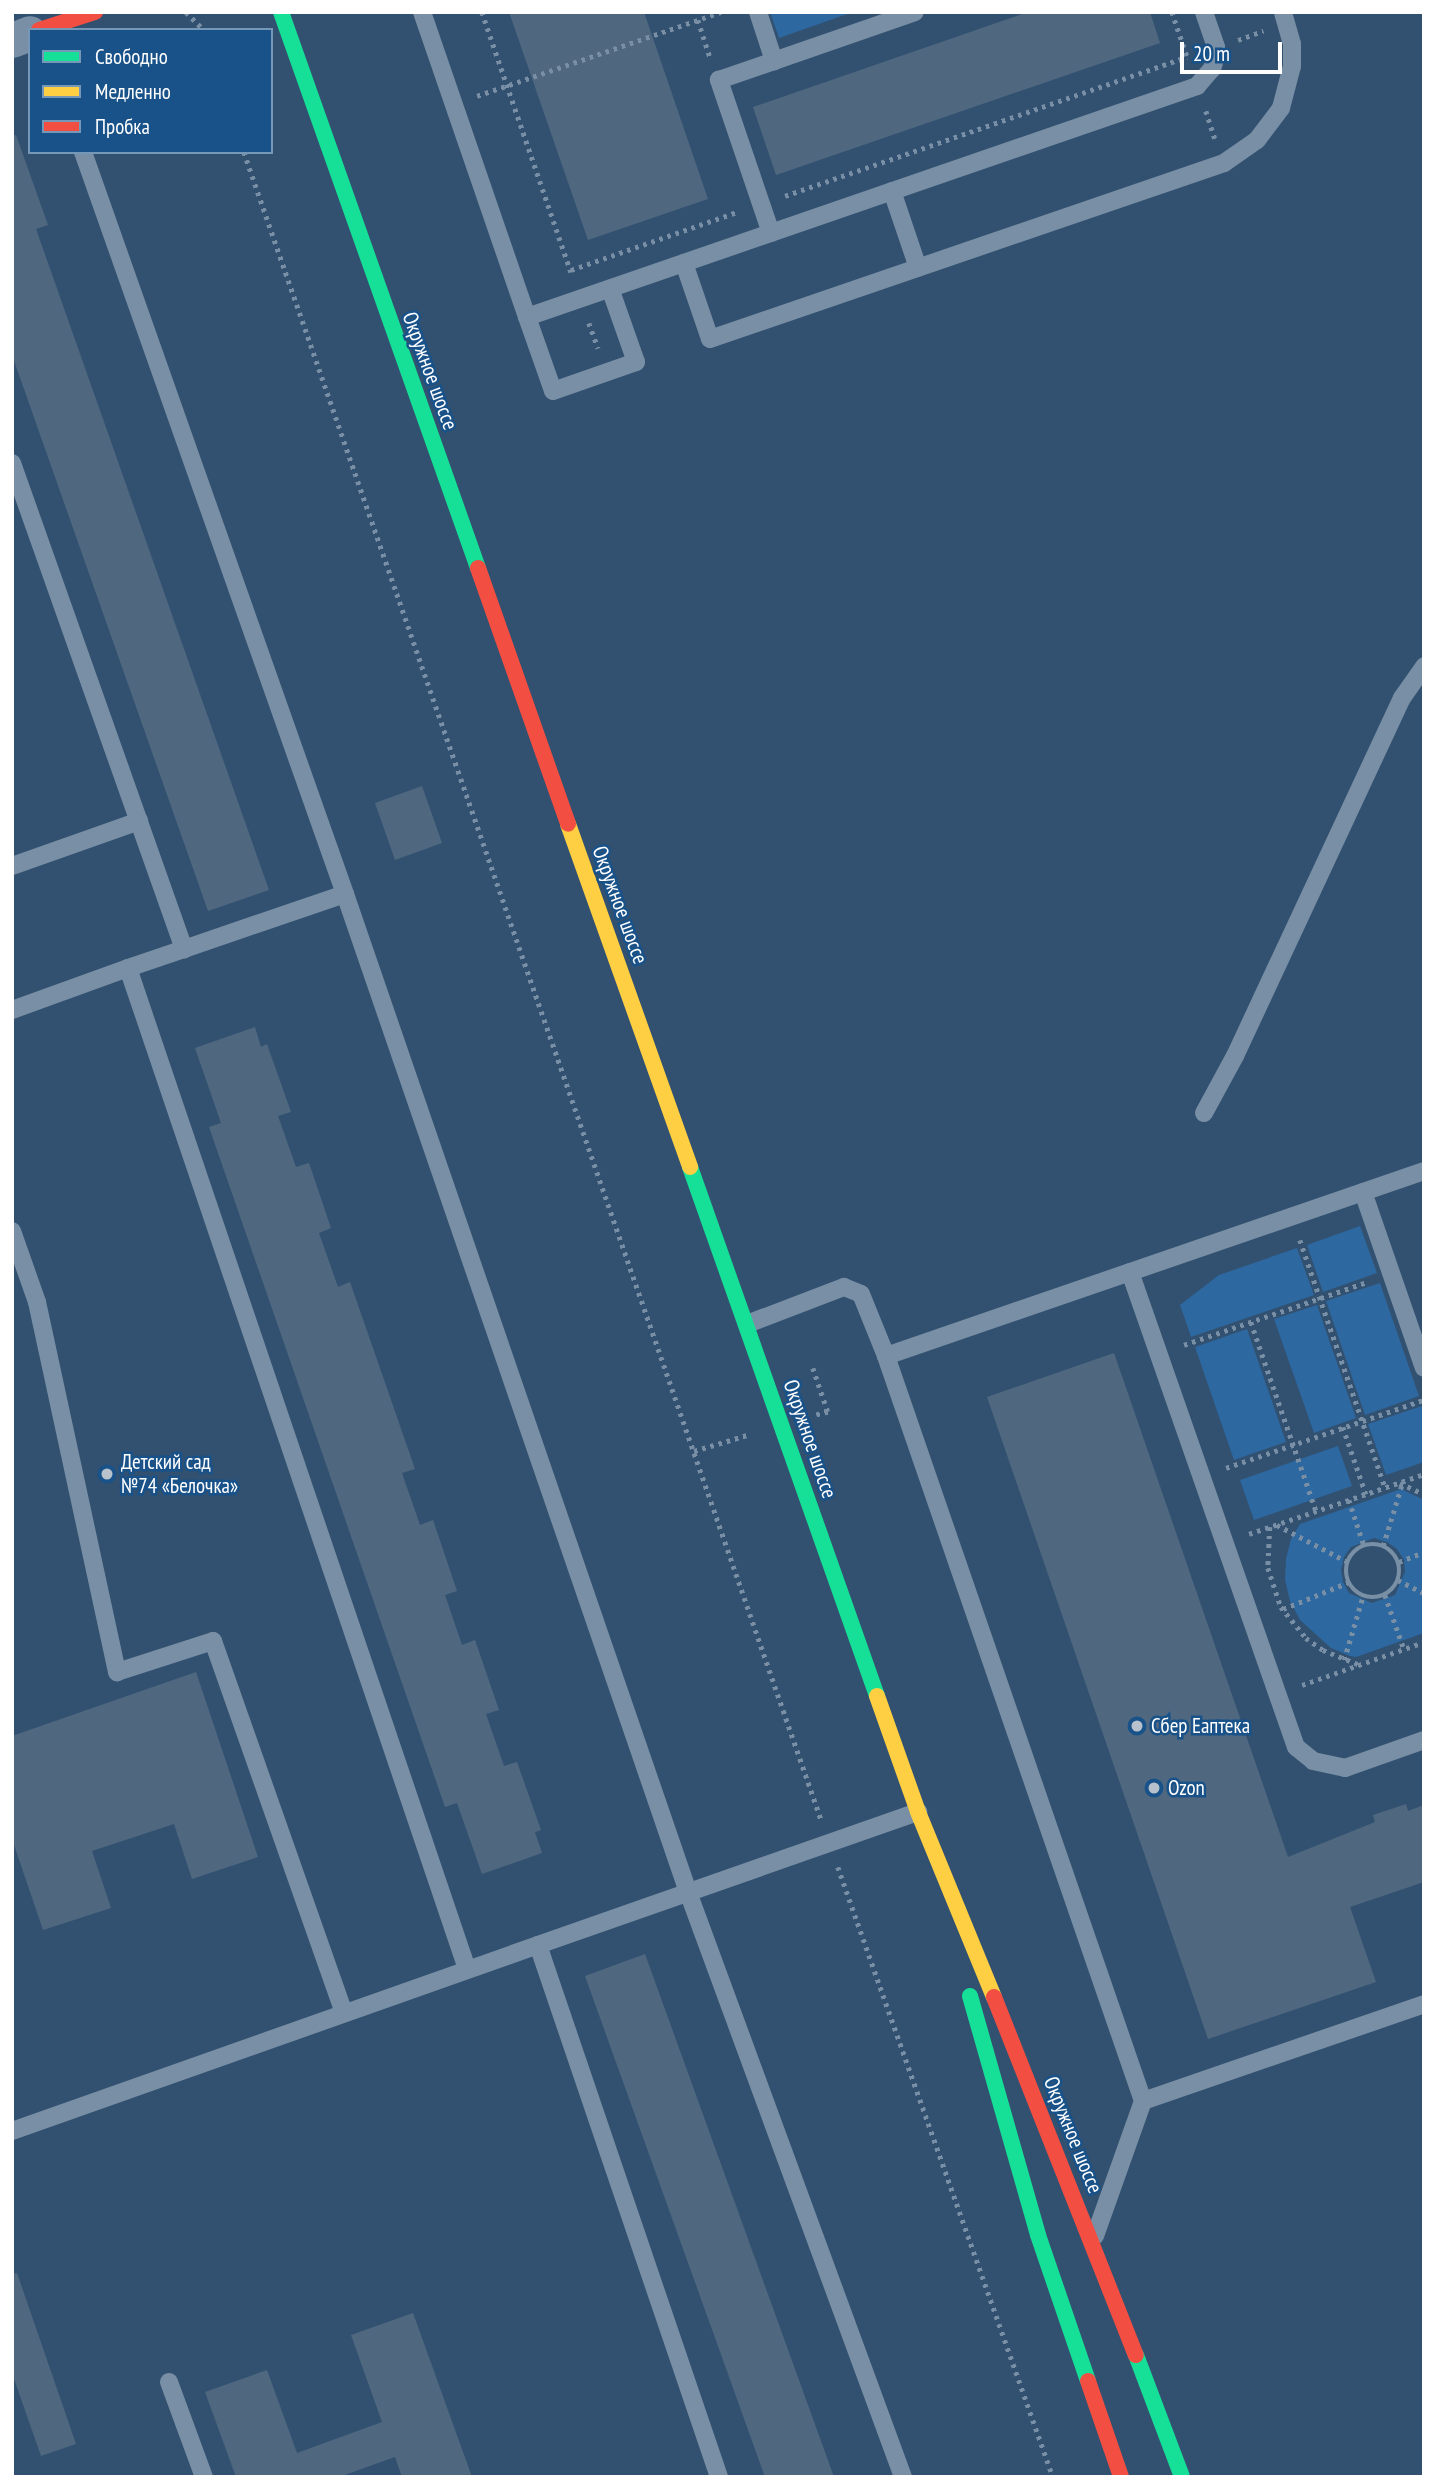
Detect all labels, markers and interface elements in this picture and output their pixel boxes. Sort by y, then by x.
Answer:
legend [28,28,273,154]
scale bar [1184,28,1286,72]
text: 20 m [1193,40,1230,67]
text: Свободно [95,43,168,70]
text: Медленно [95,78,171,105]
text: Пробка [95,113,150,140]
street label: Окружное шоссе [397,309,463,433]
street label: Окружное шоссе [587,843,653,967]
street label: Окружное шоссе [778,1377,842,1501]
place label: Детский сад №74 «Белочка» [121,1449,238,1499]
marker: Детский сад №74 «Белочка» [99,1466,115,1482]
place label: Сбер Еаптека [1151,1713,1250,1739]
marker: Сбер Еаптека [1129,1718,1145,1734]
place label: Ozon [1168,1775,1205,1801]
marker: Ozon [1146,1780,1162,1796]
street label: Окружное шоссе [1038,2073,1108,2197]

